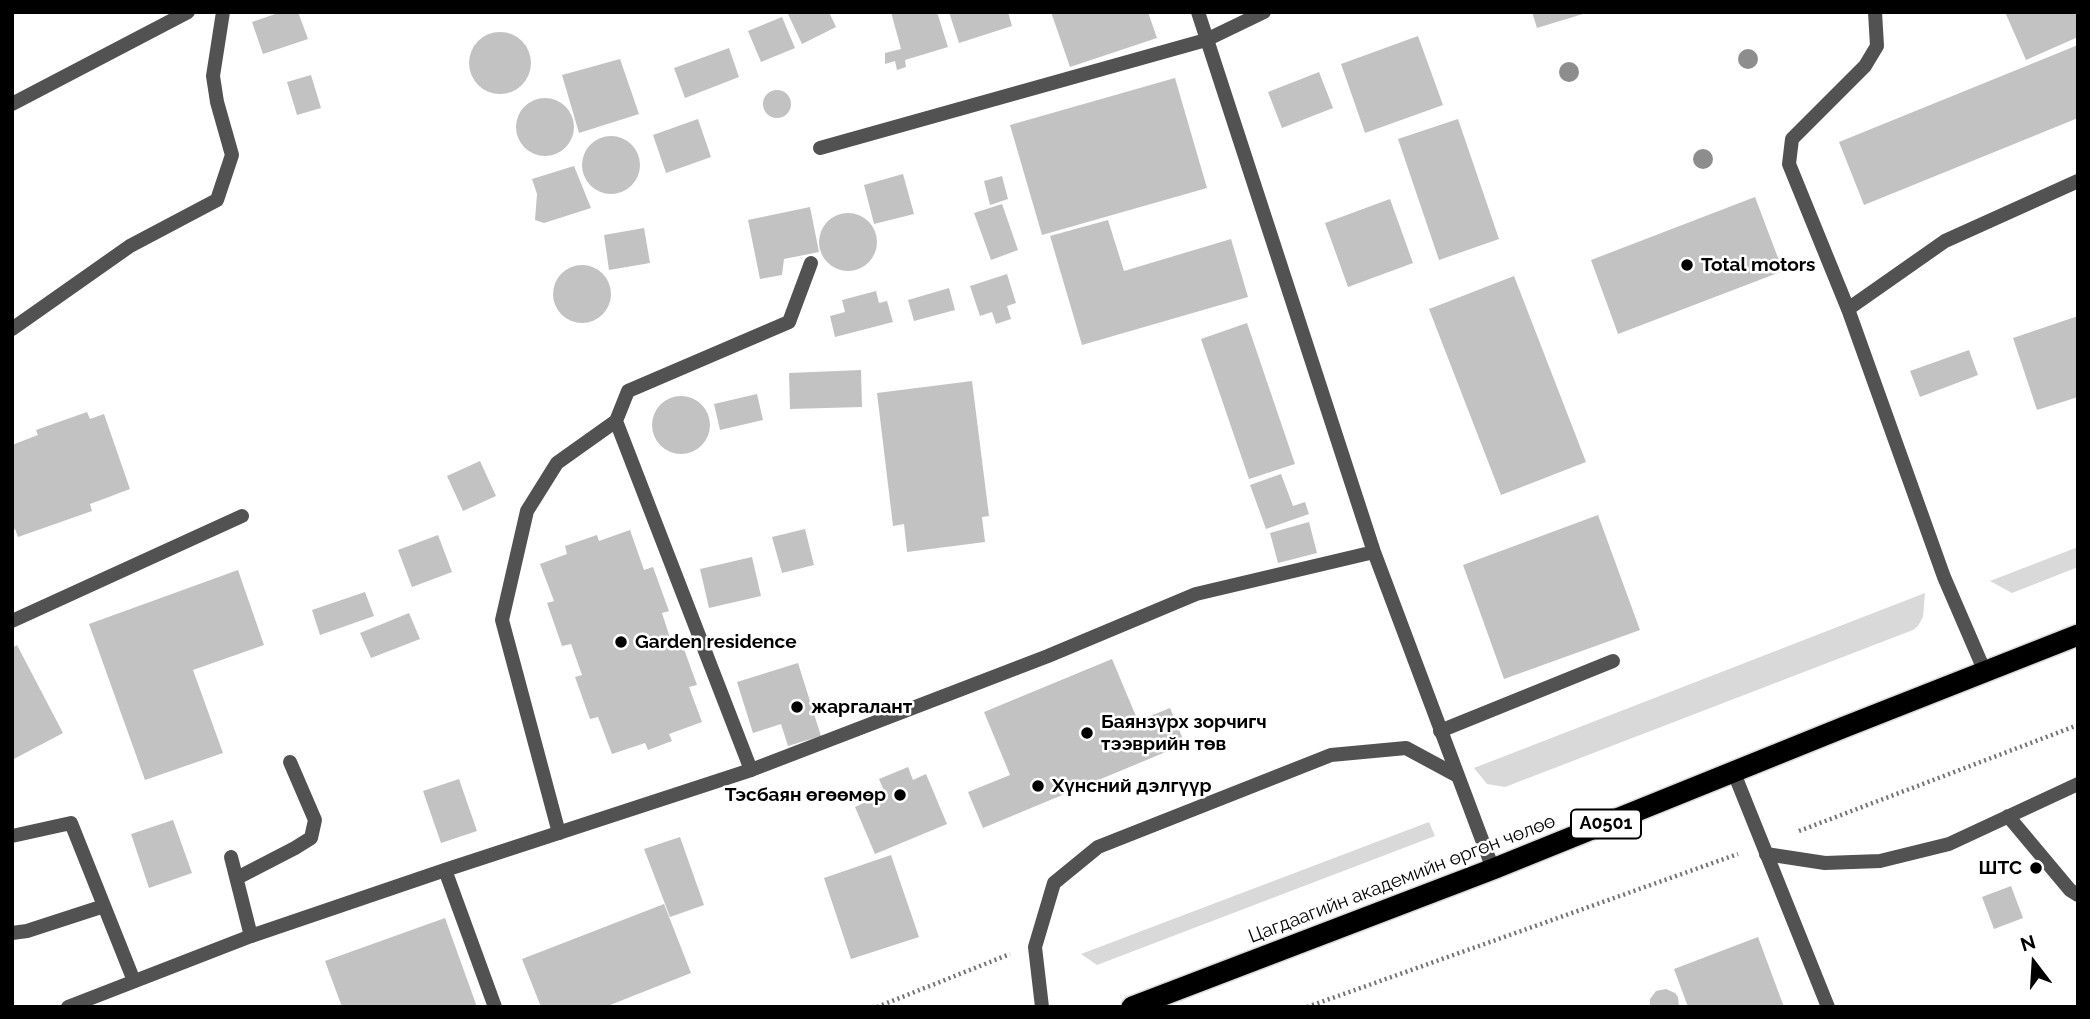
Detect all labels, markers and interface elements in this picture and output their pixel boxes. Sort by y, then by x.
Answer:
place label: Total motors [1701,254,1816,276]
marker: Total motors [1679,257,1695,273]
place label: Garden residence [635,631,797,653]
marker: Garden residence [613,634,629,650]
place label: жаргалант [811,696,912,718]
marker: жаргалант [789,699,805,715]
place label: Баянзүрх зорчигч тээврийн төв [1101,711,1267,755]
marker: Баянзүрх зорчигч тээврийн төв [1079,725,1095,741]
place label: Хүнсний дэлгүүр [1052,775,1211,797]
marker: Хүнсний дэлгүүр [1030,778,1046,794]
place label: Тэсбаян өгөөмөр [725,784,886,806]
marker: Тэсбаян өгөөмөр [892,787,908,803]
street label: Цагдаагийн академийн өргөн чөлөө [1245,810,1559,948]
road number: A0501 [1571,810,1641,838]
place label: ШТС [1979,857,2022,879]
marker: ШТС [2028,860,2044,876]
north arrow [1999,928,2069,998]
text: N [2018,930,2038,956]

